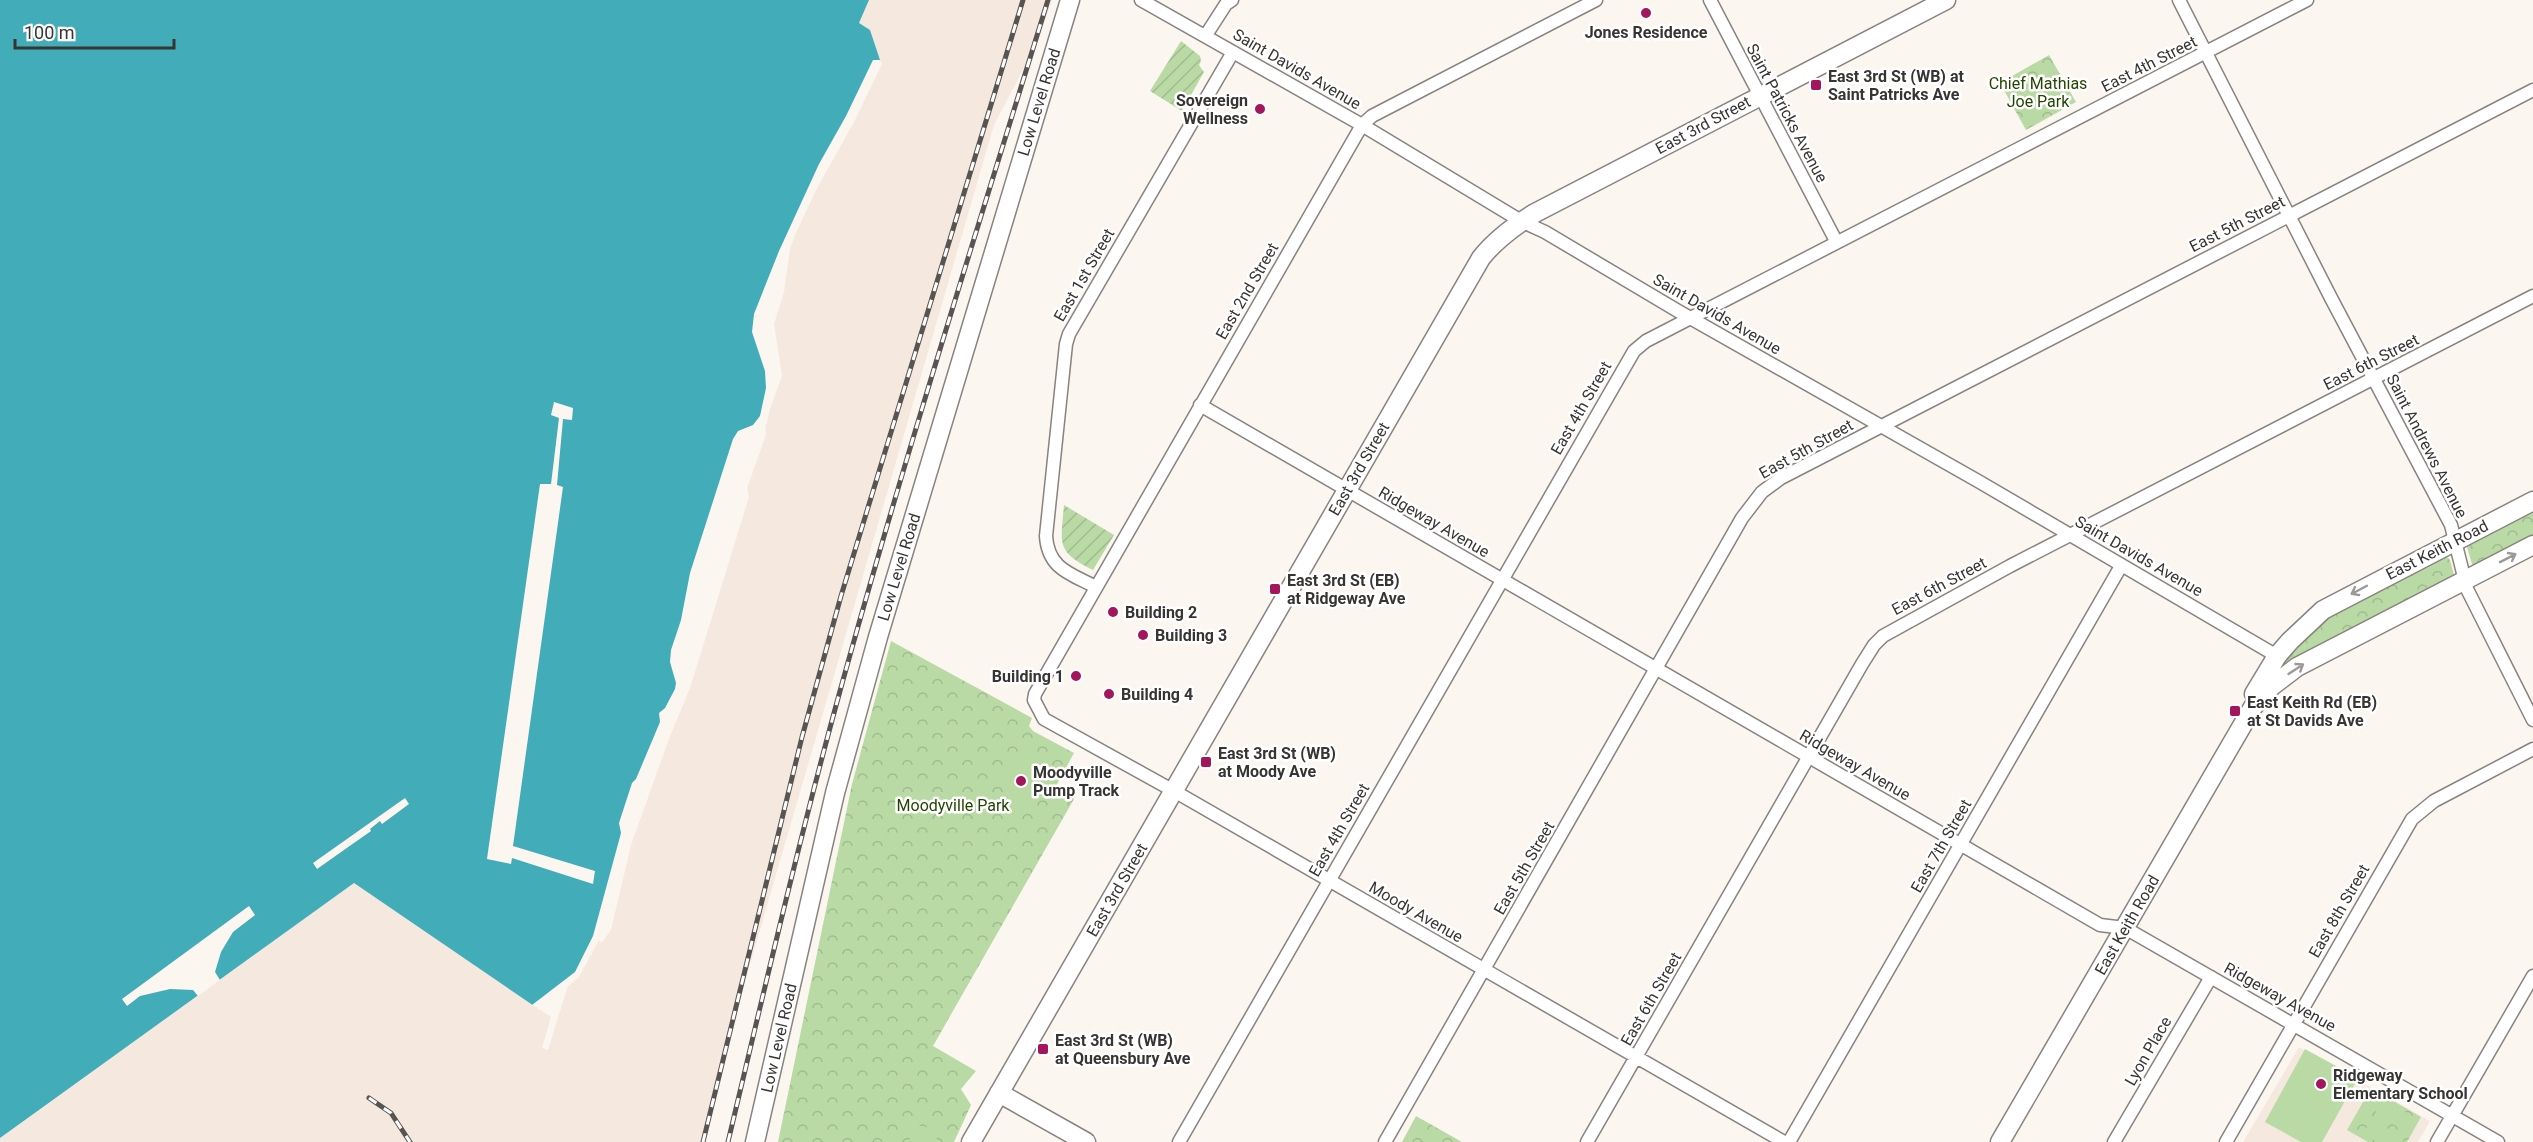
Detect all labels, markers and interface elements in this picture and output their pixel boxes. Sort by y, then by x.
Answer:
marker: Jones Residence [1639,6,1653,20]
scale bar [15,12,174,50]
text: 100 m [24,22,75,43]
place label: Jones Residence [1585,23,1708,42]
street label: Saint Davids Avenue [1230,25,1364,113]
street label: East 4th Street [2098,32,2200,96]
street label: Saint Patricks Avenue [1742,40,1832,186]
street label: Low Level Road [1014,46,1064,158]
place label: East 3rd St (WB) at Saint Patricks Ave [1828,67,1964,104]
park label: Chief Mathias Joe Park [1989,74,2087,111]
marker: East 3rd St (WB) at Saint Patricks Ave [1809,78,1823,92]
place label: Sovereign Wellness [1176,91,1248,128]
street label: East 3rd Street [1652,92,1754,158]
marker: Sovereign Wellness [1253,102,1267,116]
street label: East 5th Street [2186,192,2288,256]
street label: East 1st Street [1050,225,1118,325]
street label: East 2nd Street [1212,239,1282,343]
street label: Saint Davids Avenue [1650,270,1784,358]
street label: East 6th Street [2320,330,2422,394]
street label: East 4th Street [1547,358,1615,458]
street label: Saint Andrews Avenue [2382,371,2472,521]
street label: East 5th Street [1756,415,1856,483]
street label: East 3rd Street [1325,419,1393,519]
street label: Ridgeway Avenue [1375,483,1493,561]
street label: Low Level Road [874,511,924,623]
street label: Saint Davids Avenue [2072,512,2206,600]
street label: East Keith Road [2383,516,2491,584]
one-way arrow [2498,552,2516,563]
street label: East 6th Street [1888,553,1990,619]
place label: East 3rd St (EB) at Ridgeway Ave [1287,571,1406,608]
marker: East 3rd St (EB) at Ridgeway Ave [1268,582,1282,596]
one-way arrow [2351,584,2368,596]
place label: Building 2 [1125,603,1197,622]
marker: Building 2 [1106,605,1120,619]
place label: Building 3 [1155,626,1227,645]
marker: Building 3 [1136,628,1150,642]
one-way arrow [2287,662,2304,674]
place label: Building 1 [992,667,1064,686]
marker: Building 1 [1069,669,1083,683]
place label: Building 4 [1121,685,1193,704]
marker: Building 4 [1102,687,1116,701]
place label: East Keith Rd (EB) at St Davids Ave [2247,693,2377,730]
marker: East Keith Rd (EB) at St Davids Ave [2228,704,2242,718]
street label: Ridgeway Avenue [1796,726,1914,804]
place label: East 3rd St (WB) at Moody Ave [1218,744,1336,781]
marker: East 3rd St (WB) at Moody Ave [1199,755,1213,769]
place label: Moodyville Pump Track [1033,763,1120,800]
marker: Moodyville Pump Track [1014,774,1028,788]
street label: East 4th Street [1305,780,1373,880]
park label: Moodyville Park [897,796,1010,815]
street label: East 7th Street [1907,796,1975,896]
street label: East 5th Street [1490,818,1558,918]
street label: East 3rd Street [1083,840,1151,940]
street label: East 8th Street [2305,861,2373,961]
street label: East Keith Road [2091,872,2163,978]
street label: Moody Avenue [1366,877,1466,947]
street label: East 6th Street [1617,949,1685,1049]
street label: Ridgeway Avenue [2221,958,2339,1036]
street label: Low Level Road [757,982,801,1094]
street label: Lyon Place [2121,1013,2175,1089]
place label: East 3rd St (WB) at Queensbury Ave [1055,1031,1191,1068]
marker: East 3rd St (WB) at Queensbury Ave [1036,1042,1050,1056]
place label: Ridgeway Elementary School [2333,1066,2468,1103]
marker: Ridgeway Elementary School [2314,1077,2328,1091]

